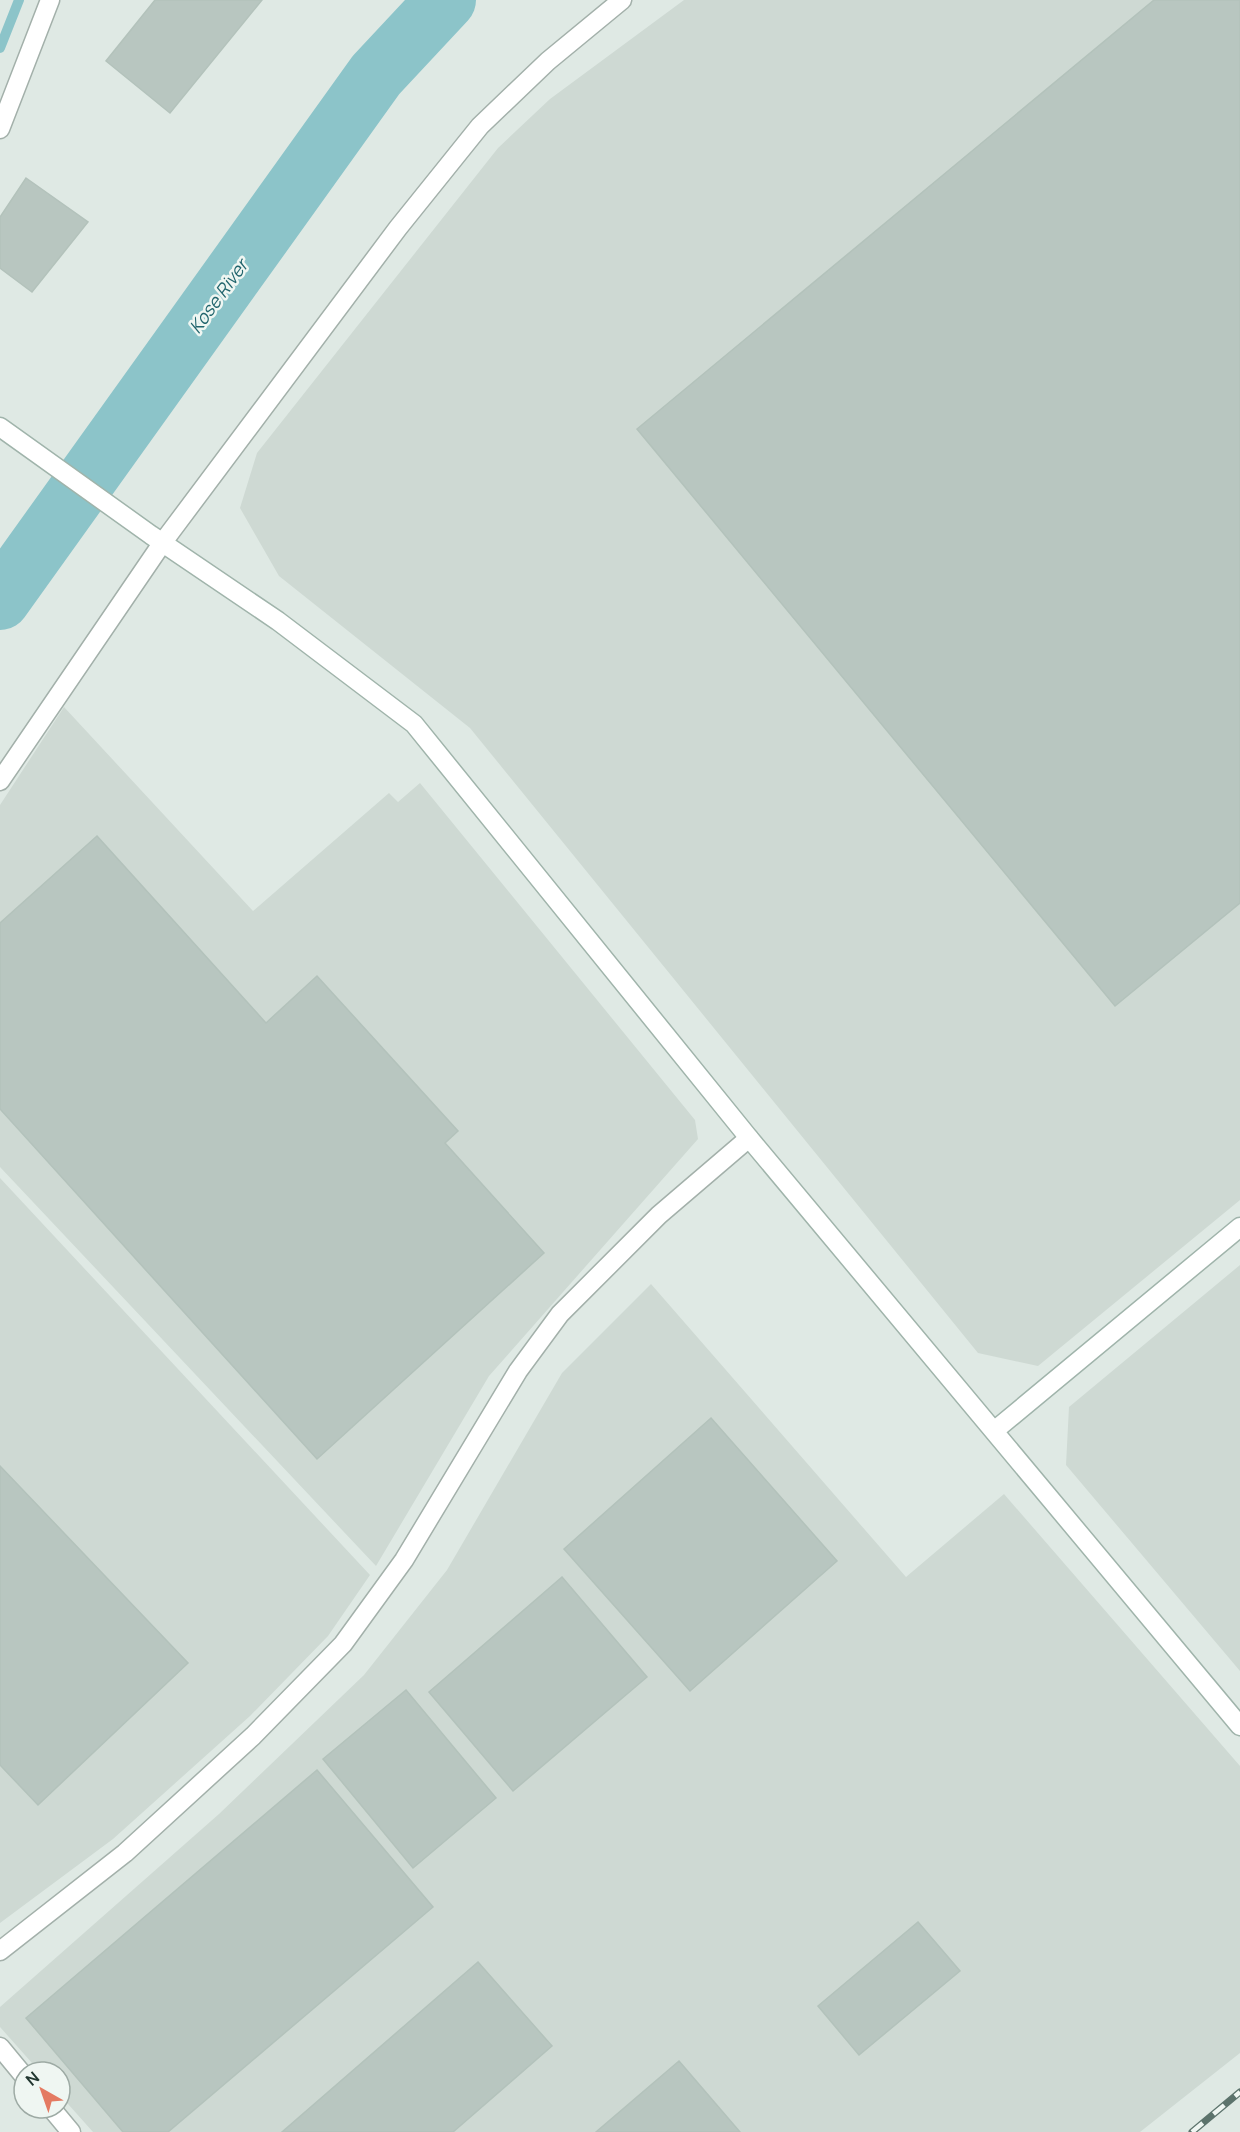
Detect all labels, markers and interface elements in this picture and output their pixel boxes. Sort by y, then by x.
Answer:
water label: Kose River [183,252,254,338]
north arrow [12,2060,72,2120]
text: N [21,2066,44,2091]

